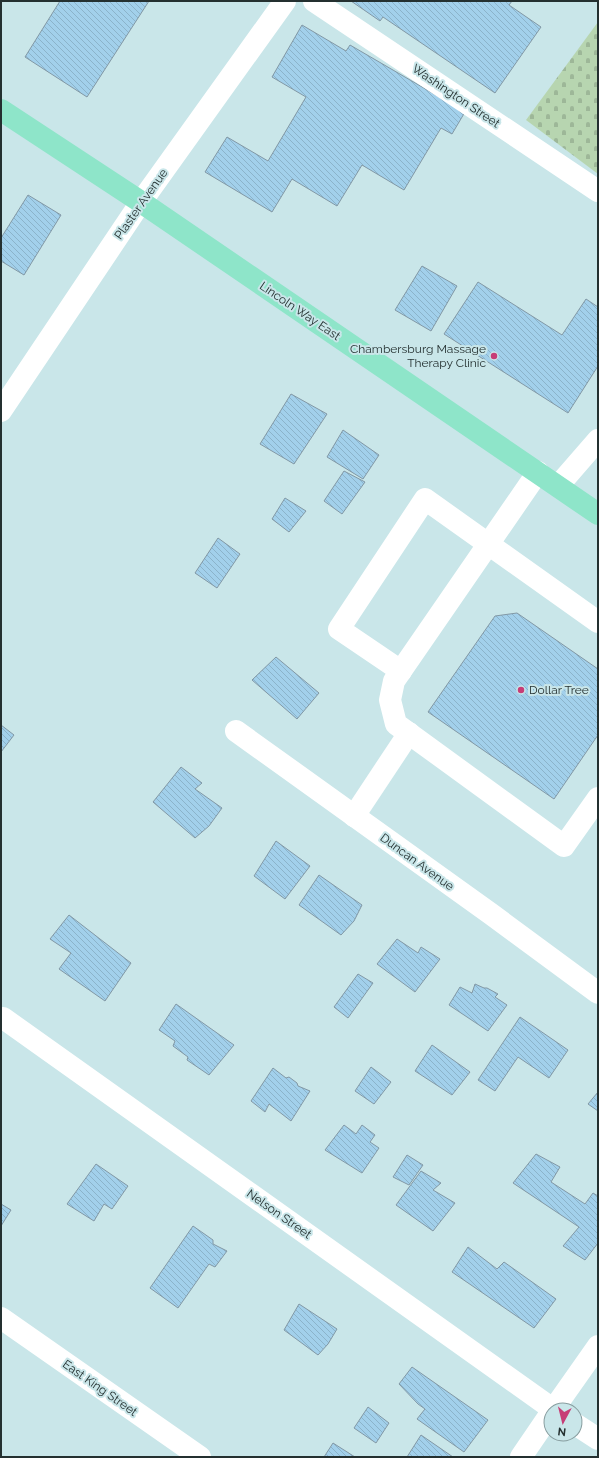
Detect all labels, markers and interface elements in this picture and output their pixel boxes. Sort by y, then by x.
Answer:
street label: Washington Street [410,61,502,131]
street label: Plaster Avenue [112,166,170,242]
street label: Lincoln Way East [257,279,343,343]
place label: Chambersburg Massage Therapy Clinic [350,342,486,370]
marker: Chambersburg Massage Therapy Clinic [489,351,499,361]
place label: Dollar Tree [529,683,589,697]
marker: Dollar Tree [516,685,526,695]
street label: Duncan Avenue [377,831,457,893]
street label: Nelson Street [244,1187,314,1241]
street label: East King Street [60,1357,140,1419]
north arrow [543,1402,583,1442]
text: N [557,1424,567,1438]

